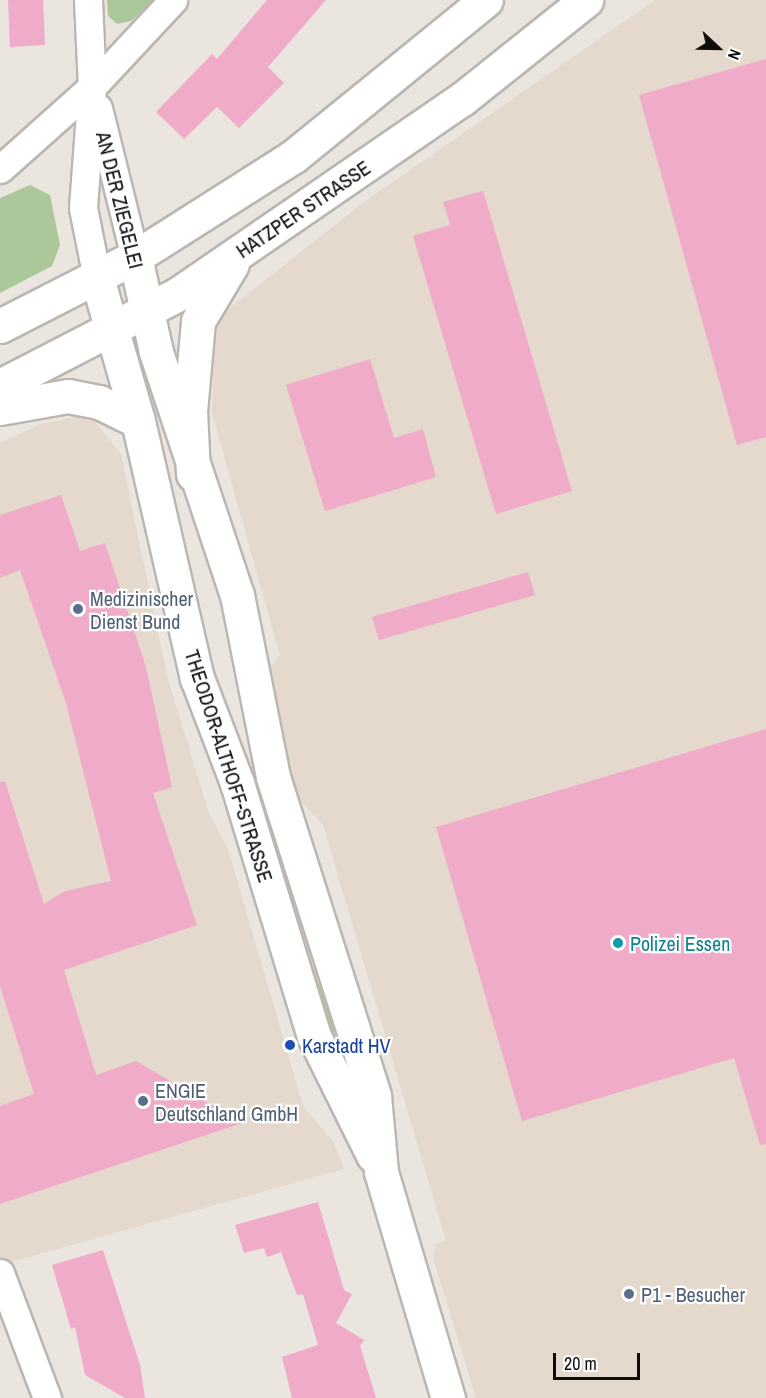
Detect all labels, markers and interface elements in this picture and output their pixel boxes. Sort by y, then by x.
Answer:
north arrow [688,18,748,78]
text: N [723,46,747,63]
street label: AN DER ZIEGELEI [91,129,149,271]
street label: HATZPER STRASSE [231,155,375,263]
place label: Medizinischer Dienst Bund [90,586,193,633]
marker: Medizinischer Dienst Bund [71,602,85,616]
street label: THEODOR-ALTHOFF-STRASSE [180,647,278,885]
place label: Polizei Essen [630,931,730,955]
marker: Polizei Essen [611,936,625,950]
place label: Karstadt HV [302,1033,390,1057]
marker: Karstadt HV [283,1038,297,1052]
place label: ENGIE Deutschland GmbH [155,1078,298,1125]
marker: ENGIE Deutschland GmbH [136,1094,150,1108]
place label: P1 - Besucher [641,1282,745,1306]
marker: P1 - Besucher [622,1287,636,1301]
scale bar [556,1341,643,1379]
text: 20 m [564,1351,597,1376]

